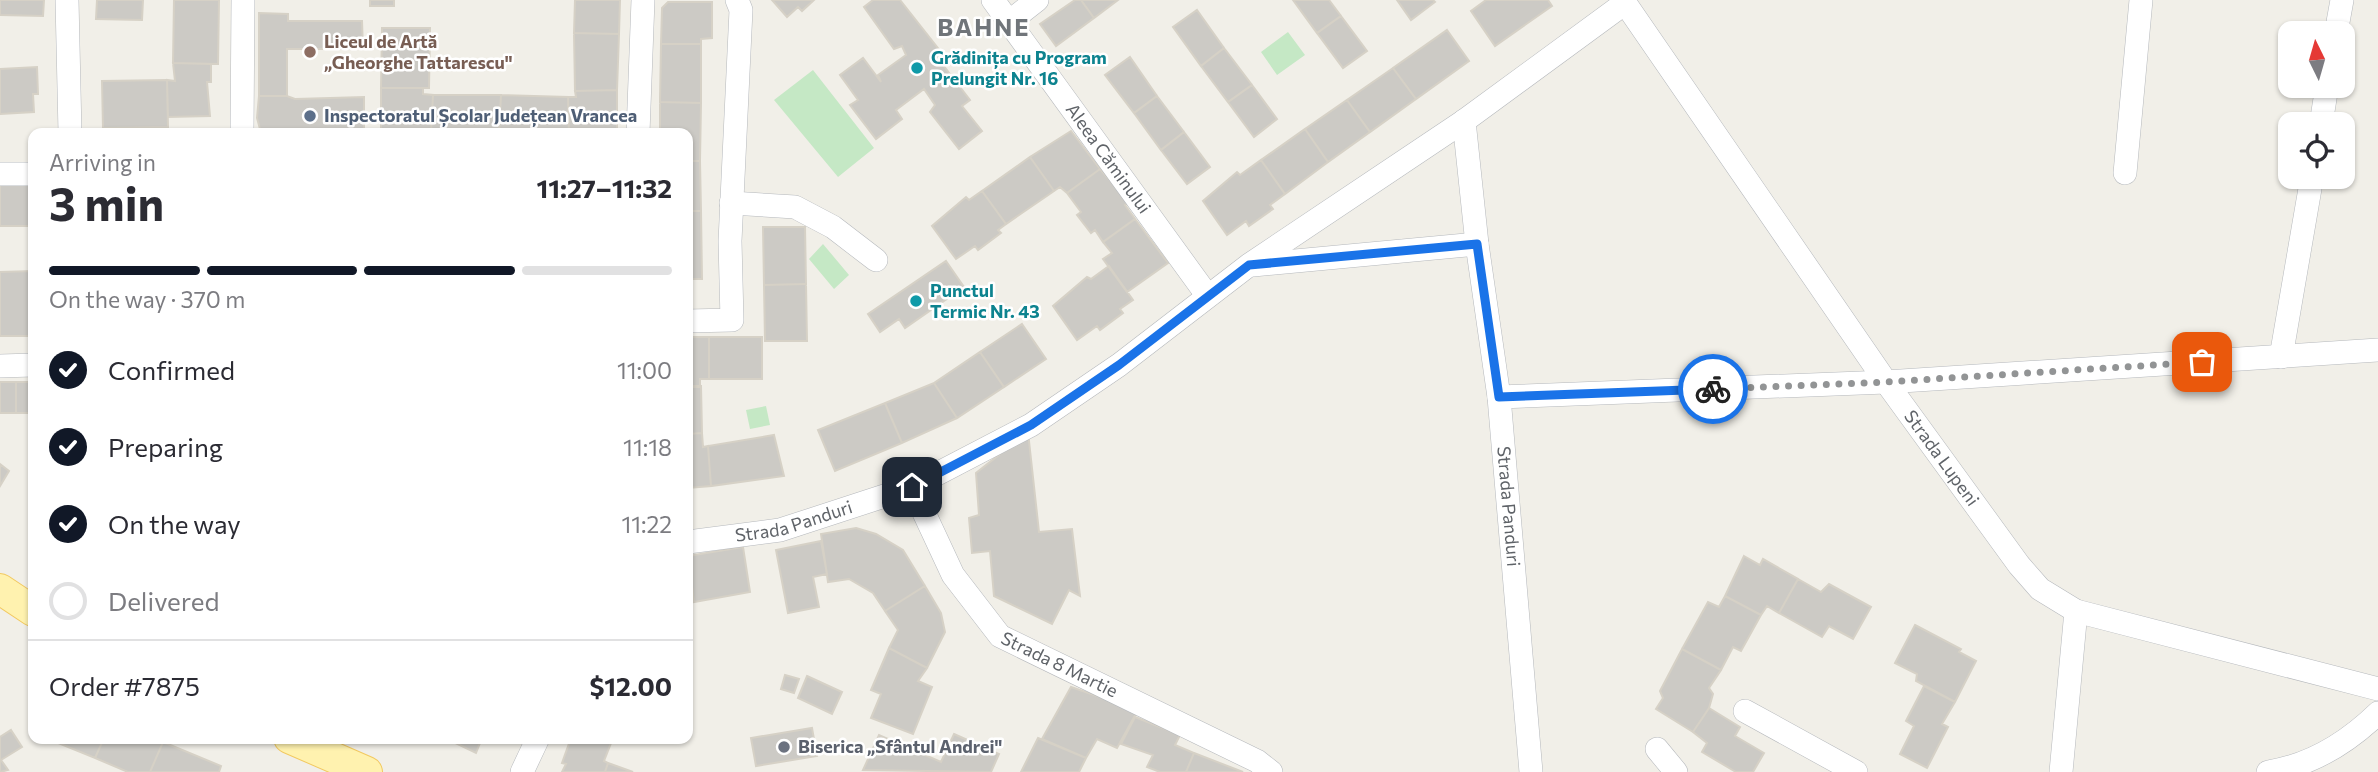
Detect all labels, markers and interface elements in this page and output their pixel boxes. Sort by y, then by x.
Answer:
district label: BAHNE [937,12,1031,41]
north arrow [2278,21,2356,98]
map controls [2278,21,2355,189]
place label: Liceul de Artă „Gheorghe Tattarescu" [324,30,513,73]
marker: Liceul de Artă „Gheorghe Tattarescu" [302,44,318,60]
place label: Grădinița cu Program Prelungit Nr. 16 [931,46,1107,89]
marker: Grădinița cu Program Prelungit Nr. 16 [909,60,925,76]
street label: Aleea Căminului [1062,99,1156,217]
place label: Inspectoratul Școlar Județean Vrancea [324,104,637,127]
marker: Inspectoratul Școlar Județean Vrancea [302,108,318,124]
button: locate [2278,112,2355,189]
text: Arriving in [49,148,156,176]
text: 11:27–11:32 [537,172,672,203]
text: 3 min [49,174,164,230]
place label: Punctul Termic Nr. 43 [930,279,1040,322]
text: On the way · 370 m [49,285,245,313]
marker: Punctul Termic Nr. 43 [908,293,924,309]
pin [2172,332,2232,392]
icon: bag [2183,343,2221,381]
icon: check [49,351,87,389]
text: Confirmed [108,354,235,385]
courier [1678,354,1748,424]
text: 11:00 [617,356,672,384]
icon: bike [1694,370,1732,408]
street label: Strada Lupeni [1900,405,1984,510]
icon: check [49,428,87,466]
text: Preparing [108,431,223,462]
text: 11:18 [623,433,672,461]
street label: Strada Panduri [1493,445,1525,567]
pin [882,457,942,517]
icon: home [893,468,931,506]
street label: Strada Panduri [734,495,855,546]
icon: check [49,505,87,543]
text: On the way [108,508,241,539]
text: 11:22 [621,510,672,538]
text: Delivered [108,585,219,616]
street label: Strada 8 Martie [998,626,1122,702]
text: Order #7875 [49,670,200,701]
text: $12.00 [589,670,672,701]
place label: Biserica „Sfântul Andrei" [798,735,1003,757]
marker: Biserica „Sfântul Andrei" [776,739,792,755]

